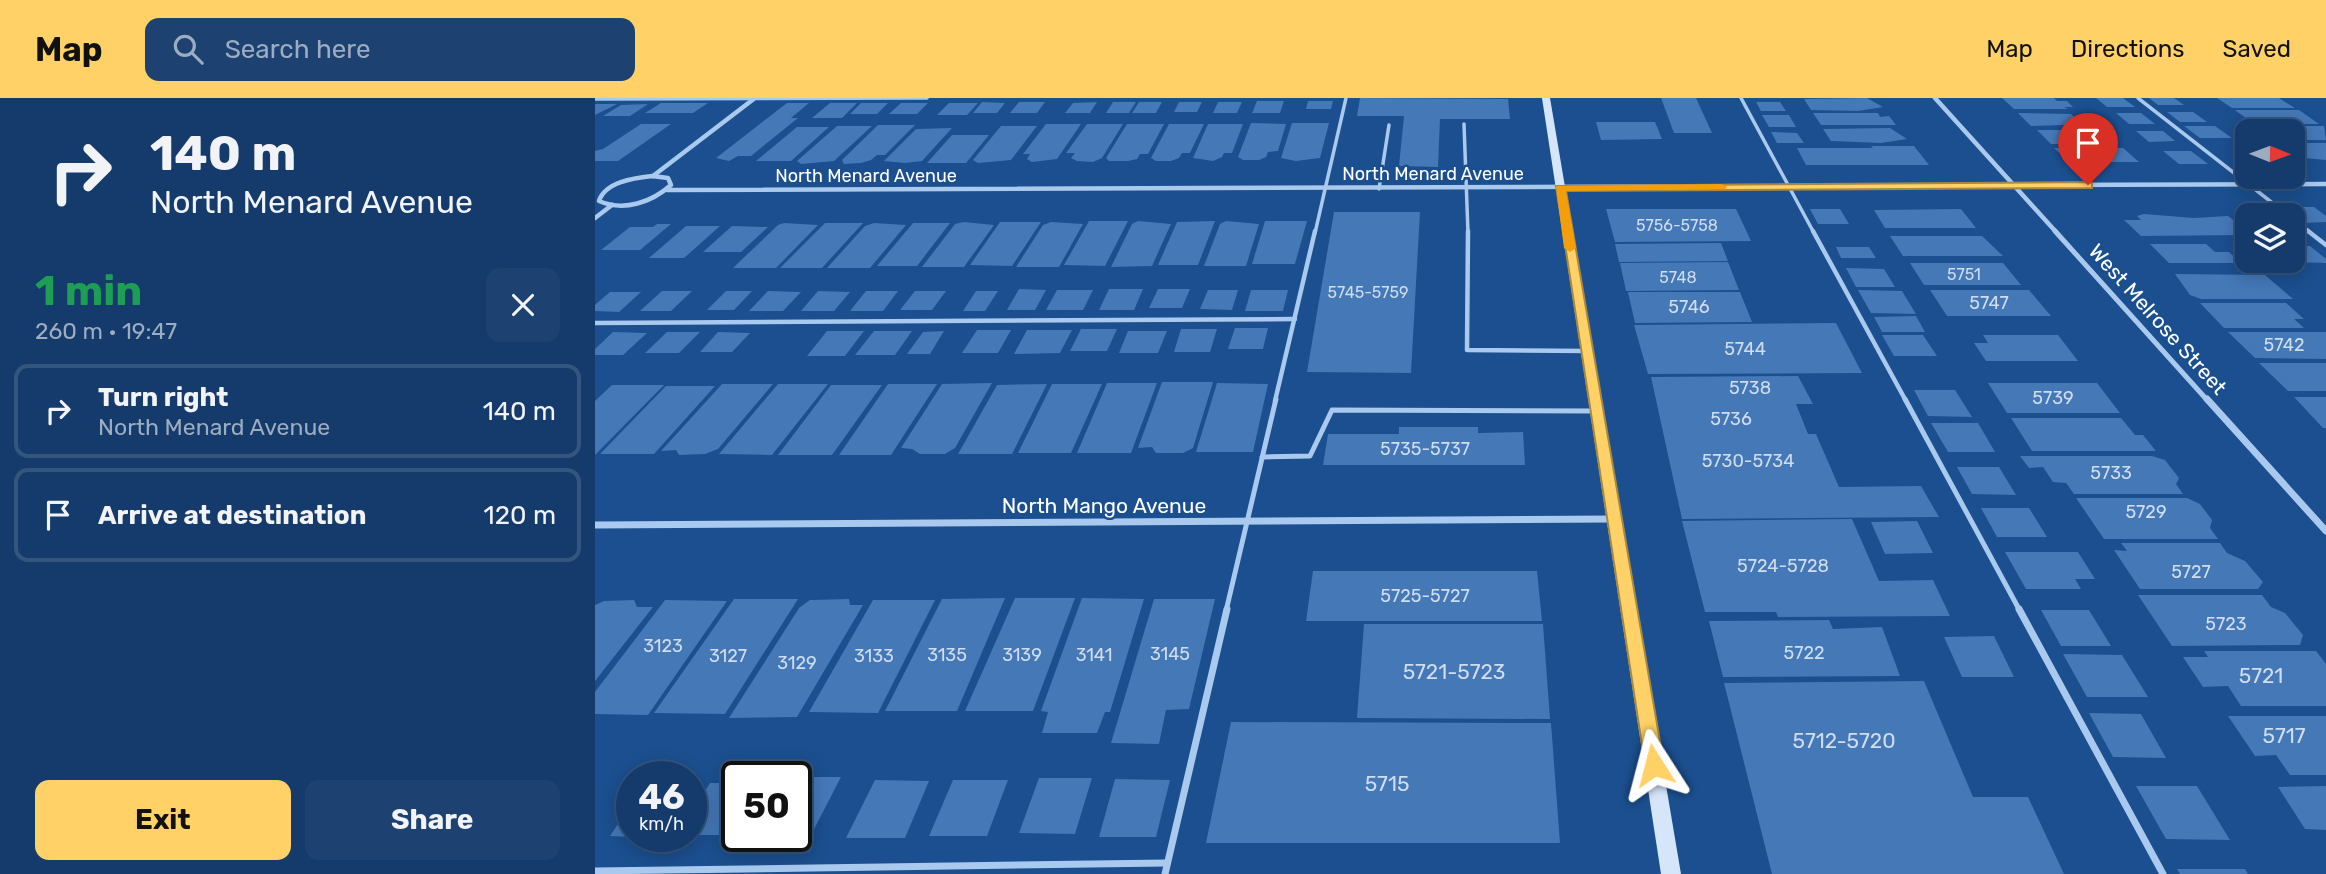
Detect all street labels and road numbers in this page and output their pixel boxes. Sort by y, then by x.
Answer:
street label: North Menard Avenue [1342,163,1524,185]
street label: North Menard Avenue [775,165,957,187]
street label: West Melrose Street [2084,239,2232,399]
street label: North Mango Avenue [1002,493,1206,518]

